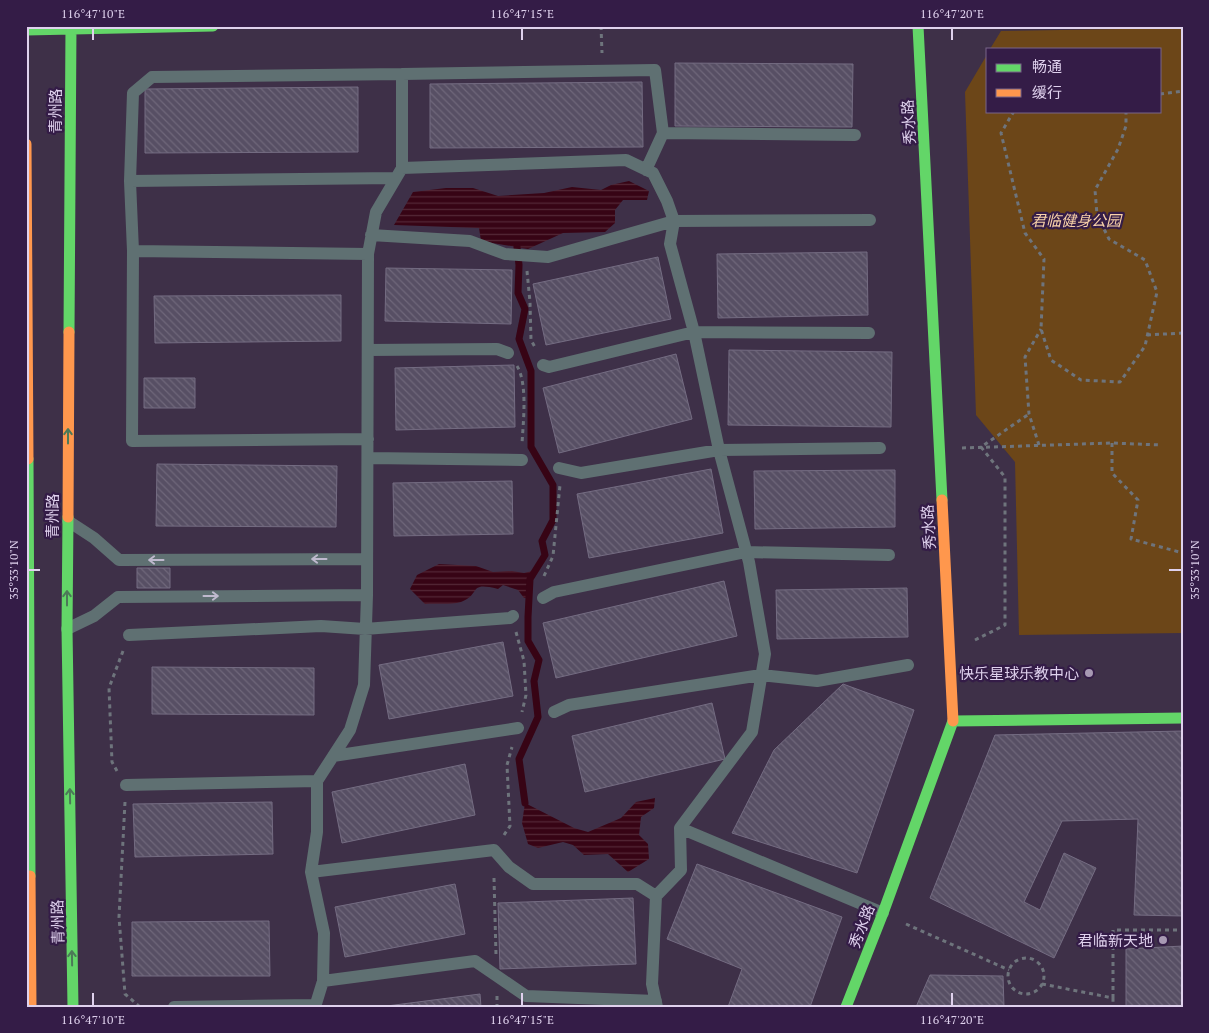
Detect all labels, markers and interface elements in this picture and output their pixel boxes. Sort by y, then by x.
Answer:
text: 116°47'10"E [61,6,125,21]
text: 116°47'15"E [490,6,554,21]
text: 116°47'20"E [920,6,984,21]
legend [986,48,1162,112]
text: 畅通 [1032,56,1062,76]
text: 缓行 [1032,82,1062,102]
street label: 青州路 [45,88,65,134]
street label: 秀水路 [897,99,919,145]
park label: 君临健身公园 [1031,210,1123,230]
one-way arrow [63,428,73,444]
street label: 青州路 [42,493,62,539]
street label: 秀水路 [917,504,939,550]
text: 35°33'10"N [6,540,21,600]
text: 35°33'10"N [1187,540,1202,600]
one-way arrow [311,554,327,564]
one-way arrow [148,555,164,565]
one-way arrow [62,590,72,606]
one-way arrow [202,591,219,601]
place label: 快乐星球乐教中心 [959,663,1079,683]
marker: 快乐星球乐教中心 [1083,667,1095,679]
one-way arrow [65,788,74,804]
street label: 青州路 [47,899,67,945]
street label: 秀水路 [844,901,878,951]
place label: 君临新天地 [1078,930,1153,950]
marker: 君临新天地 [1157,934,1169,946]
one-way arrow [67,950,77,966]
text: 116°47'10"E [61,1012,125,1027]
text: 116°47'15"E [490,1012,554,1027]
text: 116°47'20"E [920,1012,984,1027]

